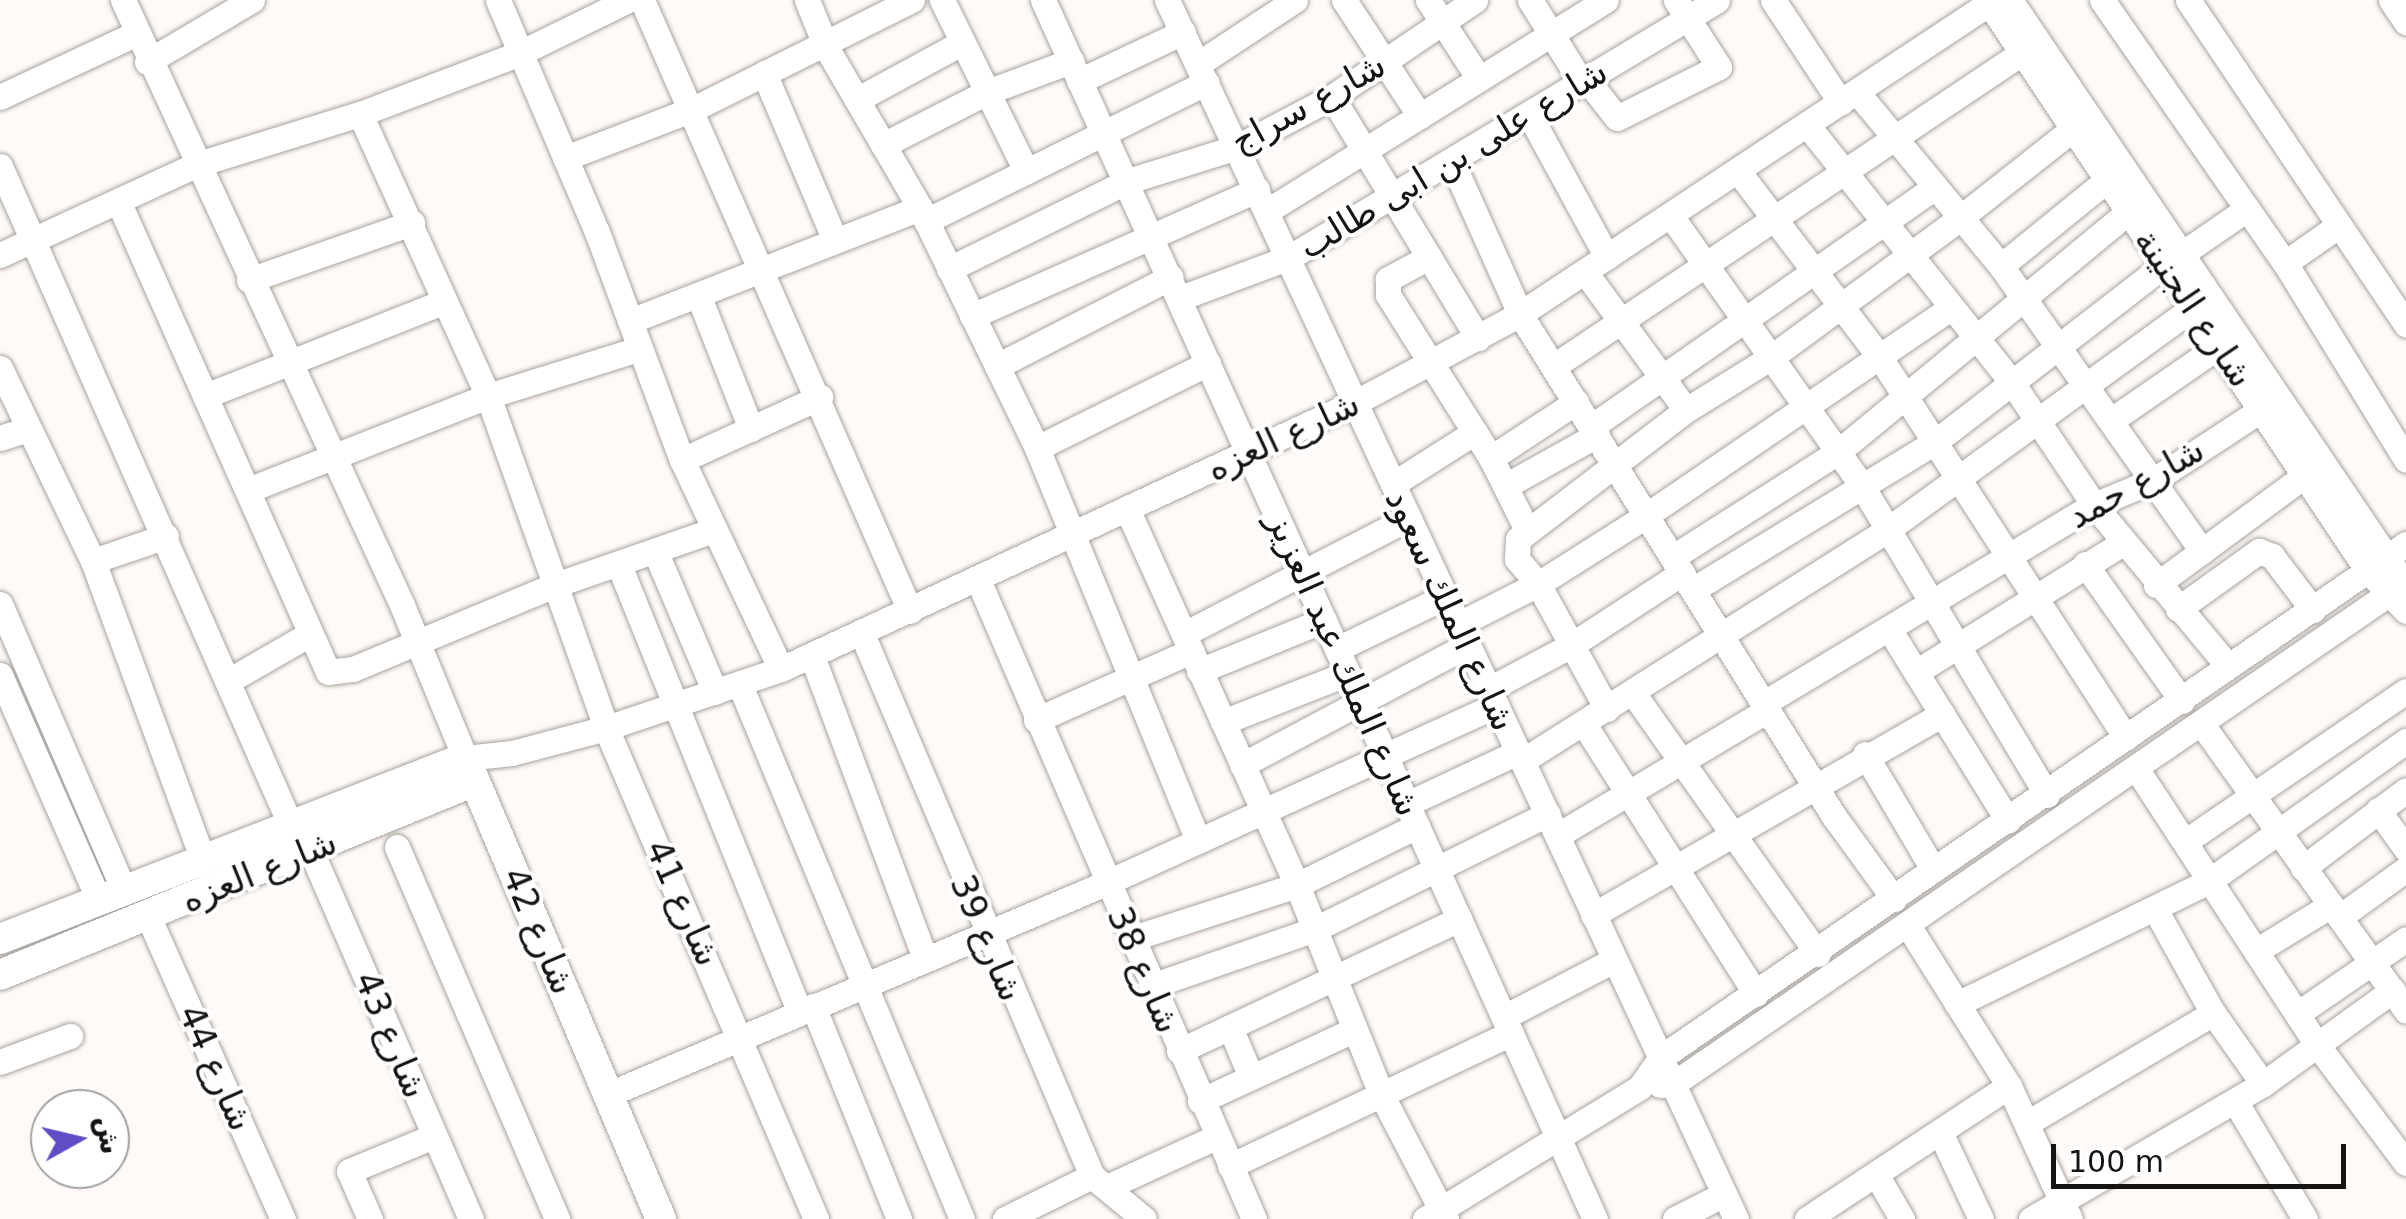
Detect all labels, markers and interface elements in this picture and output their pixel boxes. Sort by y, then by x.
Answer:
street label: شارع سراج [1224,43,1392,163]
street label: شارع على بن ابى طالب [1291,50,1615,268]
street label: شارع الجنينة [2126,221,2262,395]
street label: شارع العزه [1200,382,1366,490]
street label: شارع حمد [2061,428,2211,538]
street label: شارع الملك سعود [1377,483,1525,737]
street label: شارع الملك عبد العزيز [1258,505,1430,823]
street label: شارع العزه [175,821,343,921]
street label: شارع 41 [637,834,729,972]
street label: شارع 42 [494,861,584,1001]
street label: شارع 39 [942,868,1032,1008]
street label: شارع 38 [1099,900,1189,1040]
street label: شارع 43 [346,965,436,1105]
street label: شارع 44 [170,999,262,1137]
north arrow [30,1089,130,1189]
text: ش [89,1114,127,1156]
scale bar [2056,1124,2351,1186]
text: 100 m [2068,1144,2164,1179]

